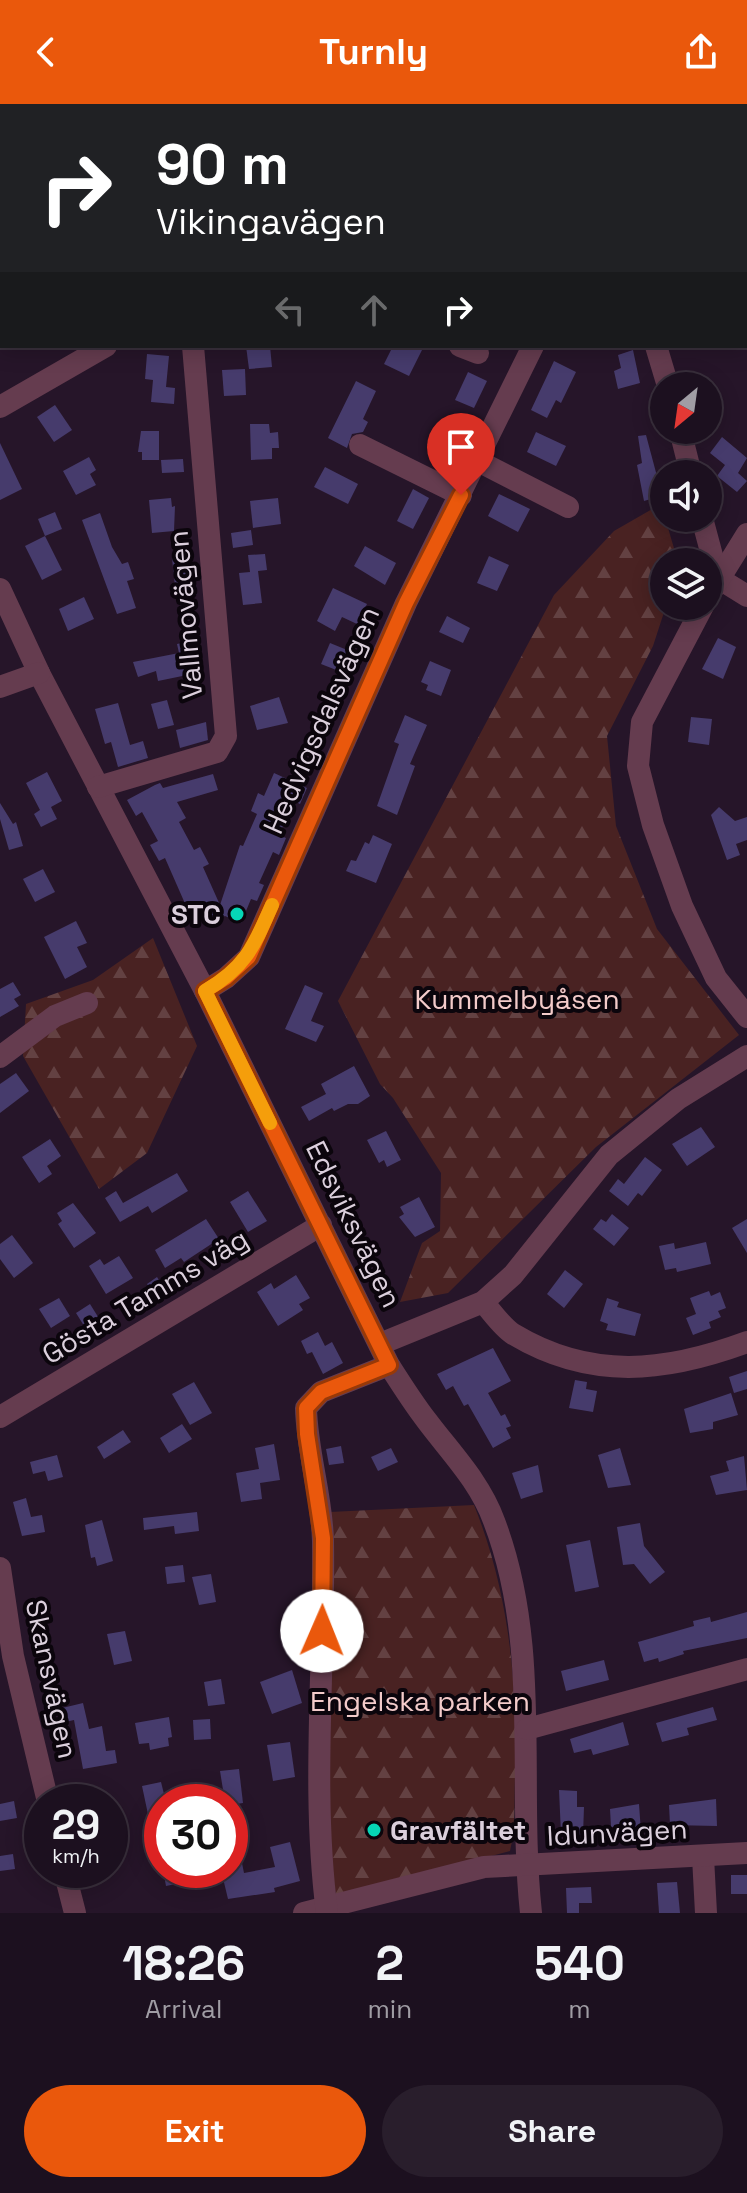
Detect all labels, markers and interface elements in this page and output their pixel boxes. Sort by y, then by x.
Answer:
text: Turnly [319,29,428,75]
icon: back [24,30,68,74]
icon: share [679,30,723,74]
text: 90 m [156,129,289,200]
icon: right [24,136,128,240]
text: Vikingavägen [156,199,386,245]
icon: left [268,288,312,332]
icon: ahead [352,288,396,332]
icon: right [436,288,480,332]
north arrow [650,372,722,444]
map controls [650,372,722,620]
pin [427,413,495,495]
icon: arrive [439,425,483,469]
button: sound [650,460,722,532]
street label: Vallmovägen [160,529,210,701]
button: layers [650,548,722,620]
street label: Hedvigsdalsvägen [255,601,387,839]
place label: STC [171,896,221,932]
marker: STC [228,905,246,923]
park label: Kummelbyåsen [414,981,620,1017]
street label: Edsviksvägen [298,1135,410,1313]
street label: Gösta Tamms väg [35,1220,255,1372]
position arrow [280,1589,364,1673]
street label: Skansvägen [18,1596,86,1762]
park label: Engelska parken [310,1683,530,1719]
speed limit sign: 30 [144,1784,248,1888]
text: 29 [52,1800,100,1851]
street label: Idunvägen [546,1810,688,1854]
place label: Gravfältet [390,1812,526,1848]
marker: Gravfältet [365,1821,383,1839]
text: km/h [52,1843,100,1869]
text: 18:26 [122,1933,245,1994]
text: 2 [376,1933,404,1994]
text: 540 [534,1933,625,1994]
text: Arrival [145,1992,222,2026]
text: min [367,1992,412,2026]
text: m [568,1992,591,2026]
button: Exit [24,2085,366,2177]
button: Share [382,2085,723,2177]

